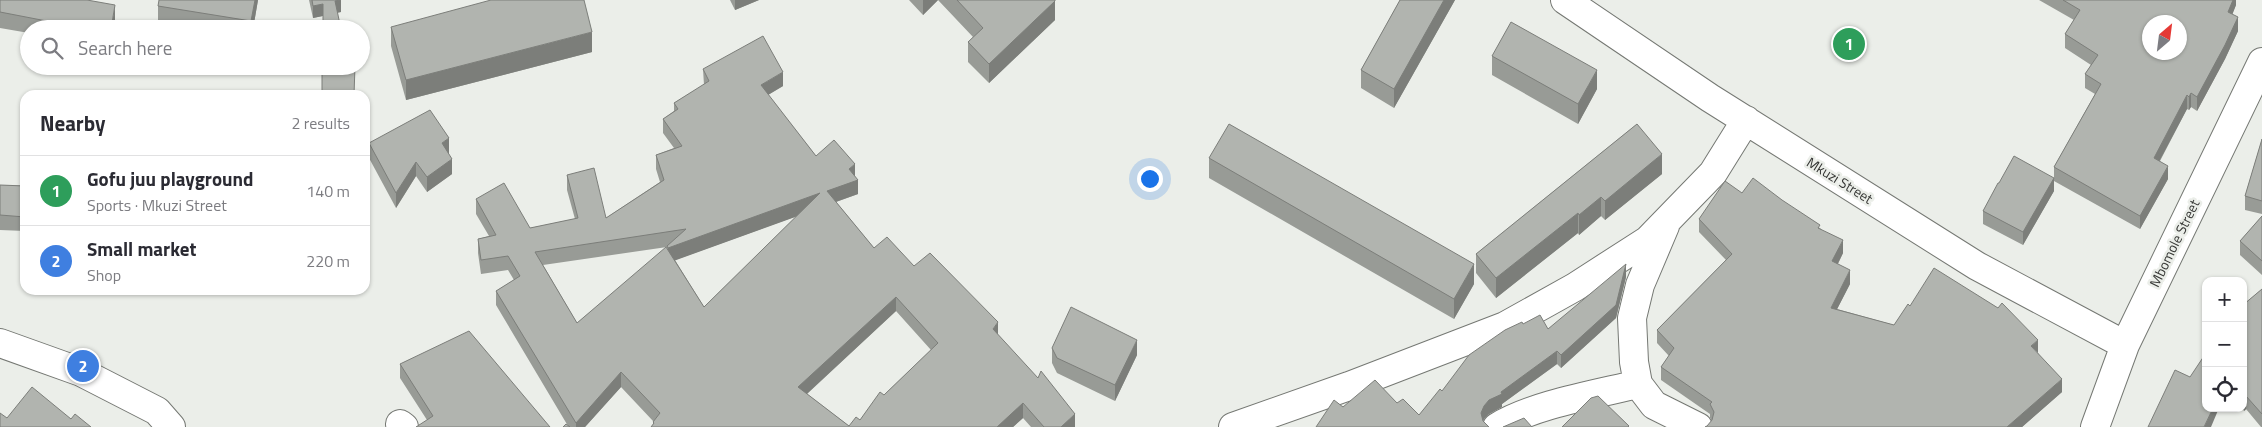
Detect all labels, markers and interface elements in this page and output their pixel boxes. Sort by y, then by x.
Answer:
north arrow [2142,15,2187,60]
search box [20,20,370,75]
pin: 1 [1833,25,1865,63]
text: Search here [78,33,172,62]
icon: search [38,34,66,62]
text: Nearby [40,107,105,139]
text: 2 results [291,111,350,135]
street label: Mkuzi Street [1803,151,1877,209]
text: Gofu juu playground [87,164,253,193]
your location [1137,166,1163,192]
text: 1 [52,179,60,203]
text: 140 m [306,179,350,203]
text: Sports · Mkuzi Street [87,193,227,217]
street label: Mbomole Street [2144,196,2204,290]
text: Small market [87,234,196,263]
text: 2 [52,249,60,273]
text: 220 m [306,249,350,273]
text: Shop [87,263,121,287]
map controls [2202,277,2247,412]
button: + [2202,277,2247,322]
button: − [2202,322,2247,367]
pin: 2 [67,347,99,385]
button: locate [2202,367,2247,412]

